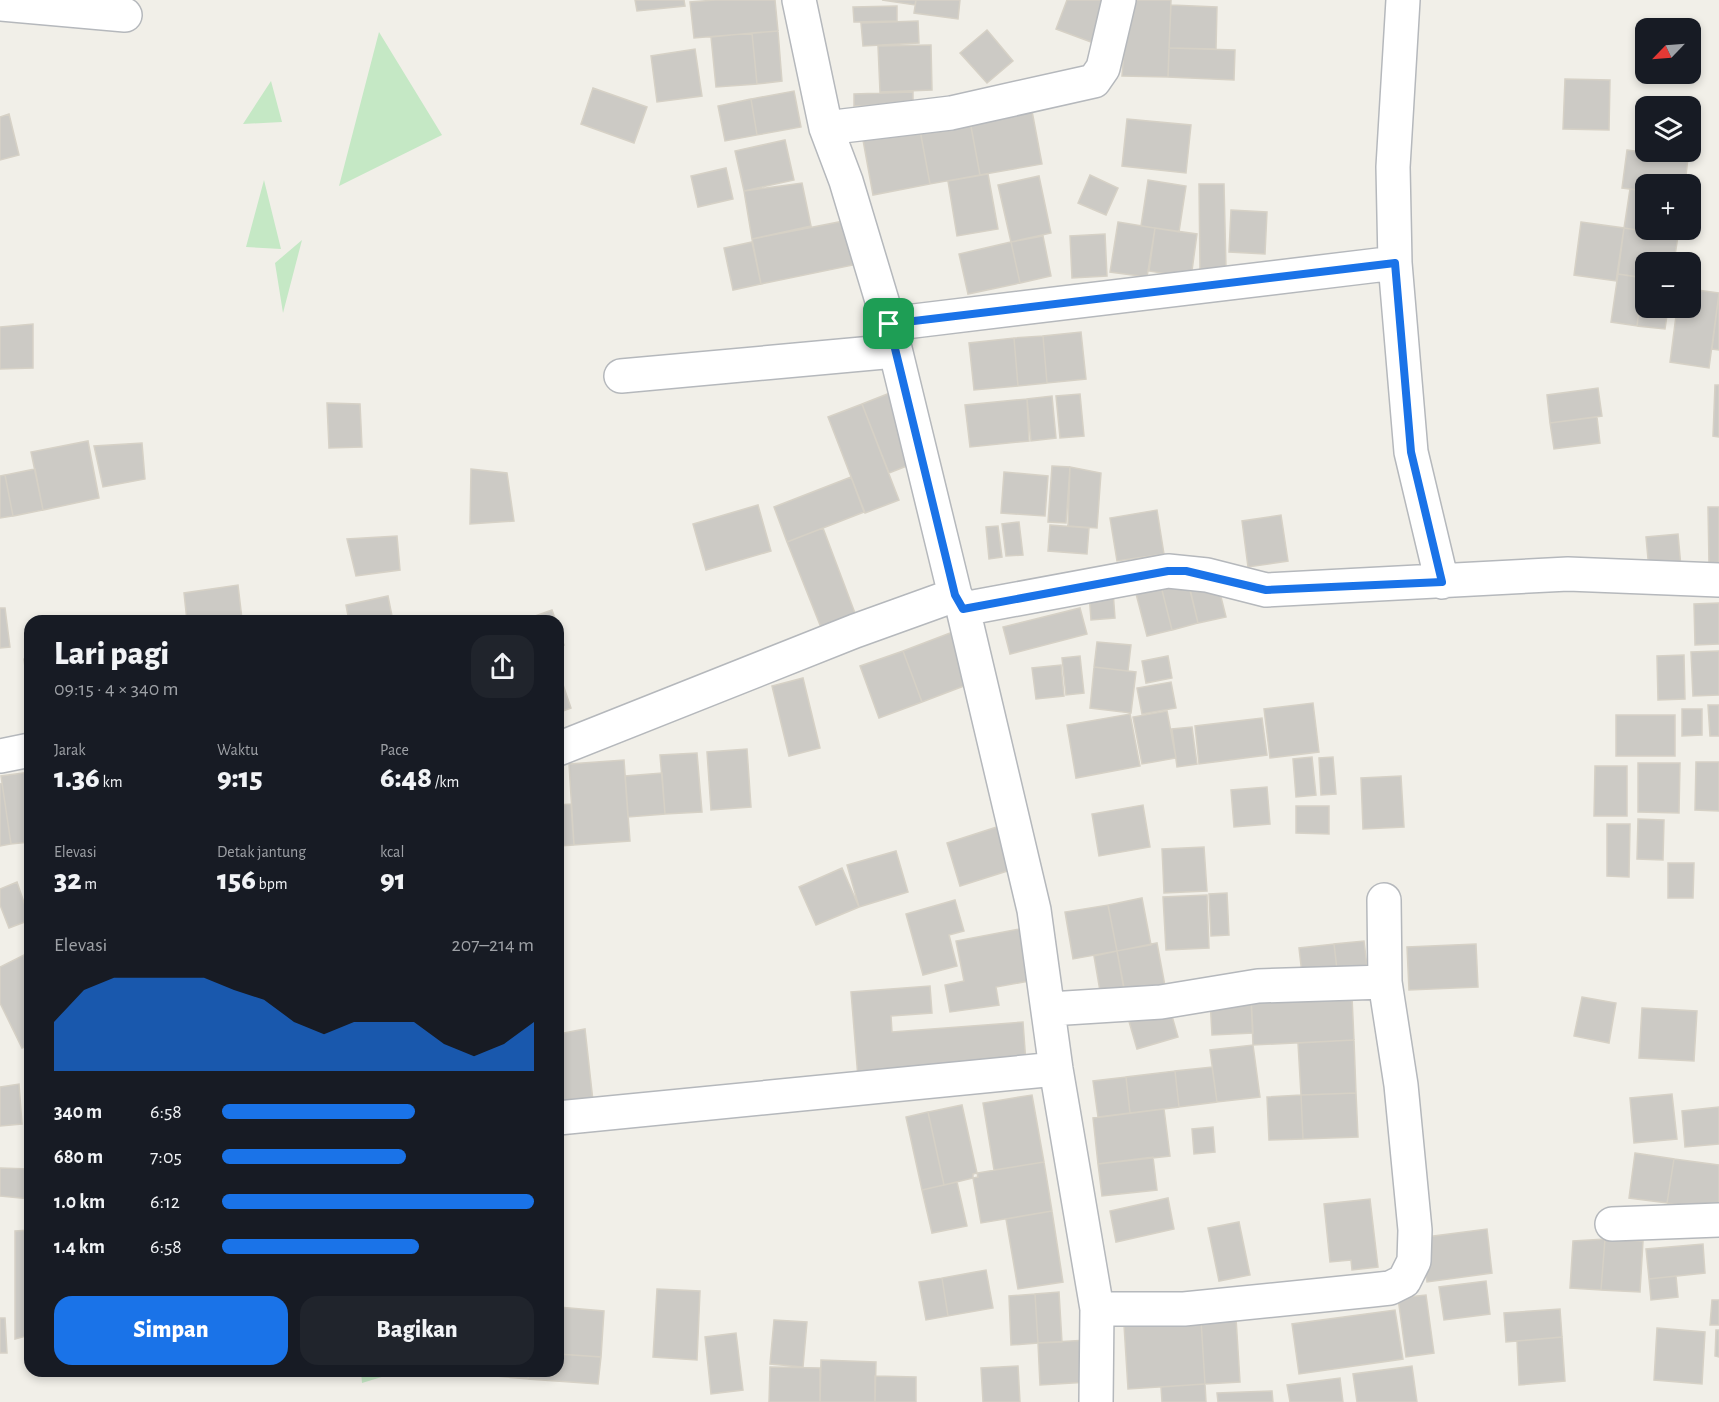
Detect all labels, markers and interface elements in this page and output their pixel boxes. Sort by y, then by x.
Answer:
north arrow [1635,18,1701,84]
map controls [1635,18,1701,318]
button: layers [1635,96,1701,162]
button: + [1635,174,1701,240]
button: − [1635,252,1701,318]
pin [863,298,914,349]
icon: arrive [872,307,905,340]
button: share [471,635,534,698]
text: Lari pagi [54,638,169,671]
text: 09:15 · 4 × 340 m [54,679,179,699]
text: Jarak [54,742,86,758]
text: Waktu [217,742,258,758]
text: Pace [380,742,409,758]
text: 1.36 [54,763,100,793]
text: 9:15 [217,763,263,793]
text: 6:48 [380,763,432,793]
text: km [100,774,123,790]
text: /km [432,774,459,790]
text: Elevasi [54,844,97,860]
text: Detak jantung [217,844,306,860]
text: kcal [380,844,404,860]
text: 32 [54,865,82,895]
text: 156 [217,865,256,895]
text: 91 [380,865,406,895]
text: m [82,876,97,892]
text: bpm [256,876,288,892]
text: Elevasi [54,935,107,955]
text: 207–214 m [452,935,534,955]
text: 340 m [54,1102,102,1122]
text: 6:58 [150,1102,182,1122]
text: 680 m [54,1147,103,1167]
text: 7:05 [150,1147,182,1167]
text: 1.0 km [54,1192,105,1212]
text: 6:12 [150,1192,180,1212]
text: 1.4 km [54,1237,105,1257]
text: 6:58 [150,1237,182,1257]
button: Simpan [54,1296,288,1365]
button: Bagikan [300,1296,534,1365]

